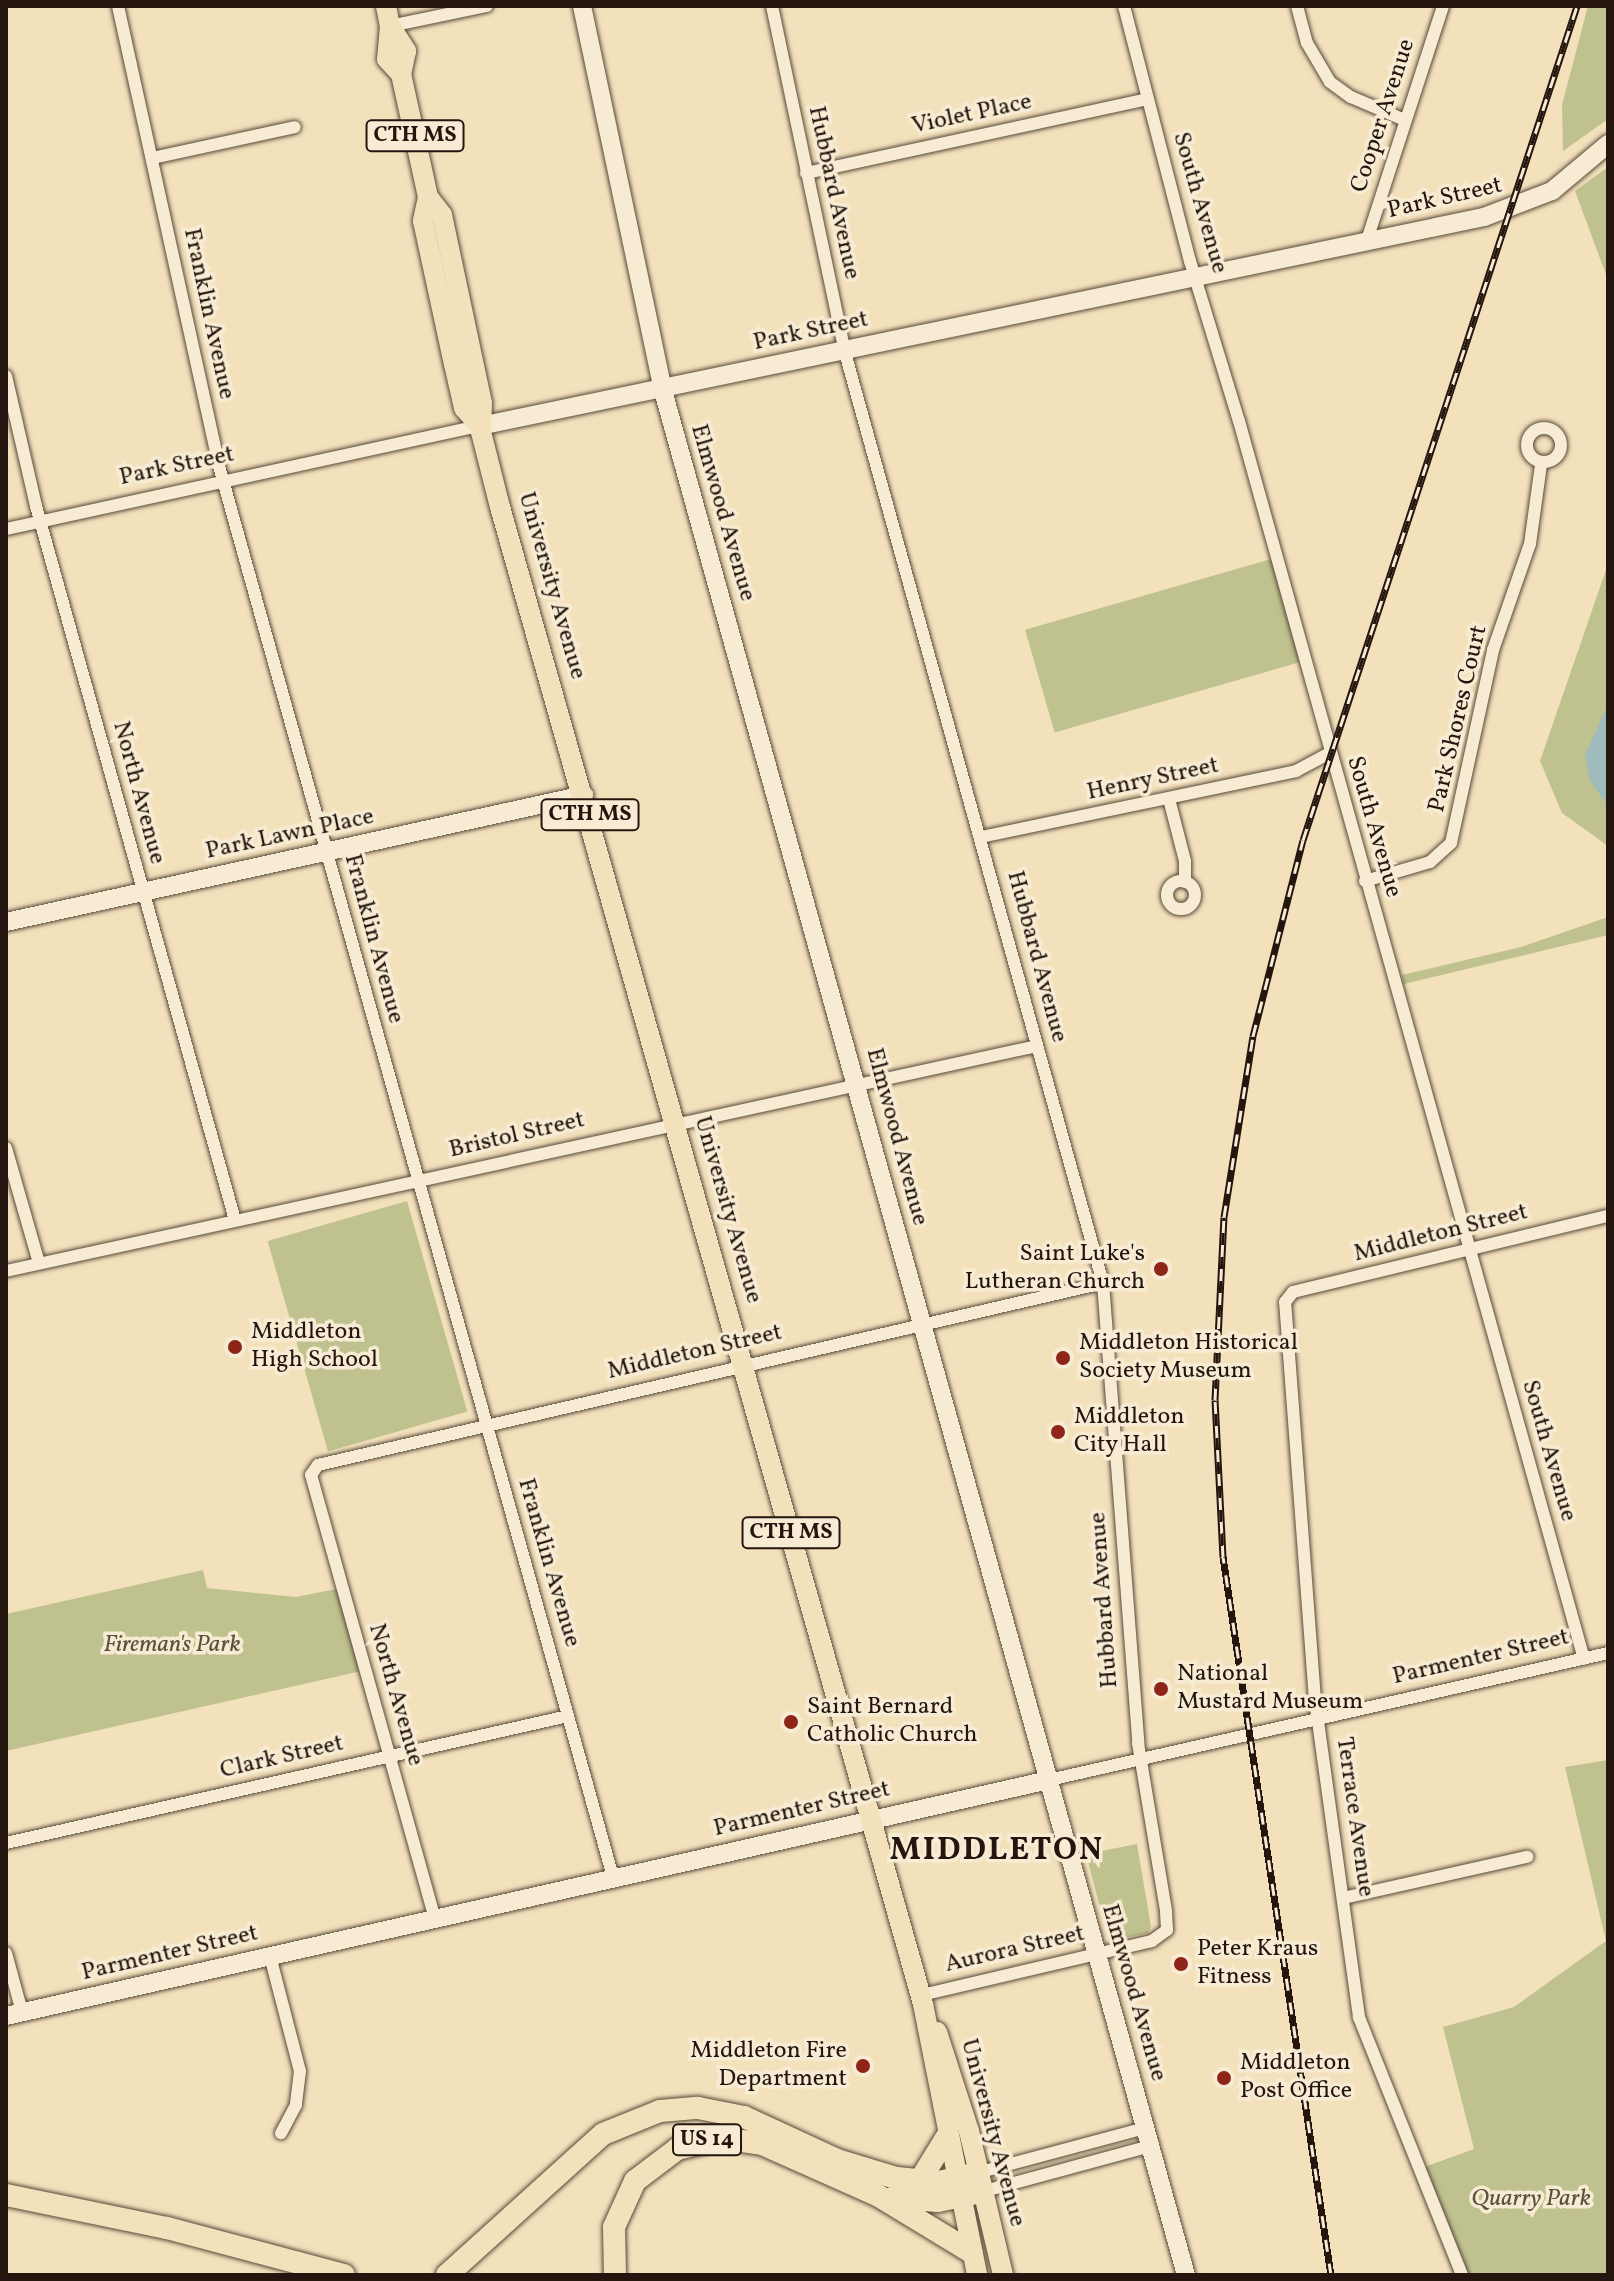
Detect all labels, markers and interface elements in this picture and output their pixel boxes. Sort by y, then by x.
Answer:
street label: Cooper Avenue [1346,36,1422,196]
street label: Violet Place [909,88,1035,142]
street label: Hubbard Avenue [801,104,865,282]
road number: CTH MS [365,118,465,154]
street label: South Avenue [1165,129,1233,277]
street label: Park Street [1385,172,1505,226]
street label: Franklin Avenue [176,226,240,402]
street label: Park Street [751,306,871,358]
street label: Elmwood Avenue [683,421,761,605]
street label: Park Street [117,441,237,493]
street label: University Avenue [510,489,592,683]
street label: Park Shores Court [1423,623,1495,815]
street label: North Avenue [105,718,171,868]
street label: Henry Street [1084,752,1222,808]
street label: South Avenue [1339,753,1407,901]
road number: CTH MS [540,797,640,833]
street label: Park Lawn Place [203,803,377,867]
street label: Franklin Avenue [337,851,409,1027]
street label: Hubbard Avenue [999,868,1073,1046]
street label: Elmwood Avenue [858,1045,934,1229]
street label: Bristol Street [446,1106,588,1166]
street label: University Avenue [686,1113,768,1307]
street label: Middleton Street [1351,1198,1531,1270]
place label: Saint Luke's Lutheran Church [965,1241,1145,1297]
marker: Saint Luke's Lutheran Church [1152,1260,1170,1278]
place label: Middleton High School [251,1319,378,1375]
street label: Middleton Street [605,1319,785,1387]
place label: Middleton Historical Society Museum [1079,1330,1298,1386]
marker: Middleton High School [226,1338,244,1356]
marker: Middleton Historical Society Museum [1054,1349,1072,1367]
street label: South Avenue [1514,1377,1582,1525]
place label: Middleton City Hall [1074,1404,1184,1460]
marker: Middleton City Hall [1049,1423,1067,1441]
street label: Franklin Avenue [510,1475,586,1651]
street label: Hubbard Avenue [1084,1511,1126,1689]
road number: CTH MS [741,1515,841,1551]
street label: North Avenue [361,1621,429,1769]
street label: Parmenter Street [1390,1624,1572,1692]
park label: Fireman's Park [103,1632,241,1660]
place label: National Mustard Museum [1177,1661,1363,1717]
marker: National Mustard Museum [1152,1680,1170,1698]
place label: Saint Bernard Catholic Church [807,1694,977,1750]
marker: Saint Bernard Catholic Church [782,1713,800,1731]
street label: Clark Street [218,1730,346,1786]
street label: Terrace Avenue [1329,1735,1379,1899]
street label: Parmenter Street [711,1776,893,1844]
district label: MIDDLETON [890,1832,1104,1870]
street label: Elmwood Avenue [1094,1901,1172,2085]
street label: Parmenter Street [79,1920,261,1988]
street label: Aurora Street [942,1920,1088,1980]
place label: Peter Kraus Fitness [1197,1936,1318,1992]
marker: Peter Kraus Fitness [1172,1955,1190,1973]
street label: University Avenue [953,2036,1031,2230]
place label: Middleton Fire Department [690,2038,847,2094]
place label: Middleton Post Office [1240,2050,1352,2106]
marker: Middleton Fire Department [854,2057,872,2075]
marker: Middleton Post Office [1215,2069,1233,2087]
road number: US 14 [671,2122,743,2158]
park label: Quarry Park [1471,2186,1591,2214]

